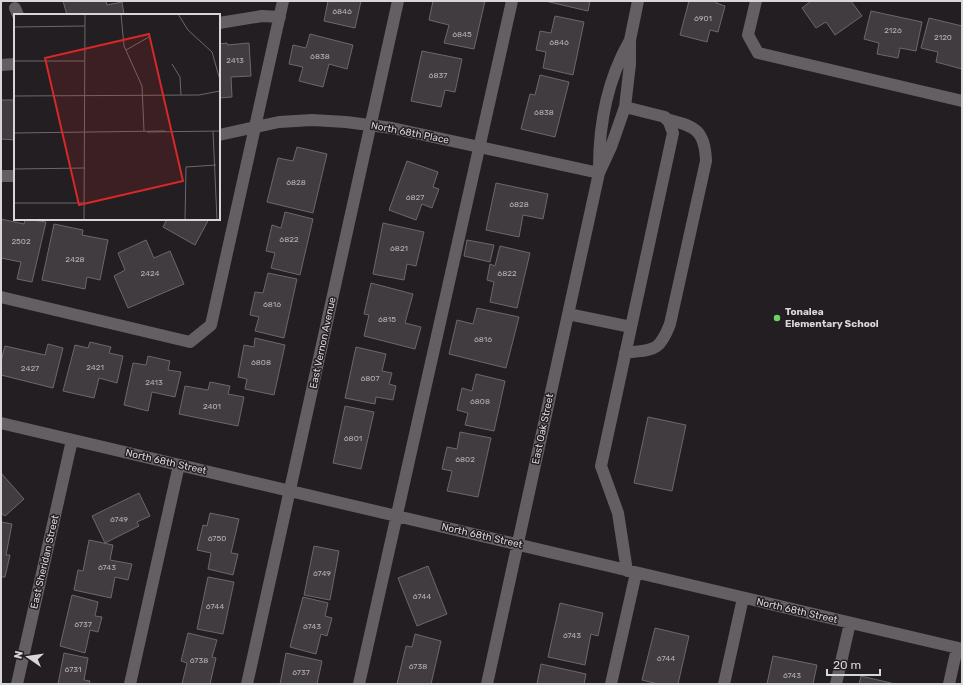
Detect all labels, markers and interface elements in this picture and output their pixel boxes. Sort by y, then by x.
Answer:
house number: 6846 [332,7,352,16]
inset map [14,14,220,220]
house number: 6901 [694,14,712,23]
house number: 2126 [884,26,902,35]
house number: 6845 [452,30,472,39]
house number: 2120 [934,33,952,42]
house number: 6846 [549,38,569,47]
house number: 6838 [310,52,330,61]
house number: 2413 [226,56,244,65]
house number: 6837 [429,71,447,80]
house number: 6838 [534,108,554,117]
street label: North 68th Place [370,120,450,147]
house number: 6828 [286,178,306,187]
house number: 6827 [406,193,424,202]
house number: 6828 [509,200,529,209]
house number: 6822 [279,235,299,244]
house number: 2502 [11,237,31,246]
house number: 6821 [390,244,408,253]
house number: 2428 [65,255,85,264]
house number: 2424 [140,269,160,278]
house number: 6822 [497,269,517,278]
street label: East Vernon Avenue [307,296,339,390]
house number: 6816 [263,300,281,309]
place label: Tonalea Elementary School [785,306,879,330]
marker: Tonalea Elementary School [772,313,782,323]
house number: 6815 [378,315,396,324]
house number: 6816 [474,335,492,344]
house number: 6808 [251,358,271,367]
house number: 2421 [86,363,104,372]
house number: 2427 [21,364,39,373]
house number: 6807 [360,374,380,383]
house number: 2413 [145,378,163,387]
street label: East Oak Street [530,393,556,465]
house number: 6808 [470,397,490,406]
house number: 2401 [203,402,221,411]
house number: 6801 [344,434,362,443]
street label: North 68th Street [124,447,208,477]
house number: 6802 [455,455,475,464]
street label: East Sheridan Street [28,514,62,610]
house number: 6749 [110,515,128,524]
street label: North 68th Street [440,521,524,551]
house number: 6750 [208,534,226,543]
house number: 6743 [98,563,116,572]
house number: 6749 [313,569,331,578]
house number: 6744 [413,592,431,601]
street label: North 68th Street [755,596,839,626]
house number: 6744 [206,602,224,611]
house number: 6737 [74,620,92,629]
house number: 6743 [303,622,321,631]
house number: 6743 [563,631,581,640]
north arrow [8,637,48,677]
text: N [12,649,26,660]
scale bar [827,651,880,677]
house number: 6744 [657,654,675,663]
house number: 6738 [190,656,208,665]
text: 20 m [833,658,861,672]
house number: 6738 [409,662,427,671]
house number: 6731 [65,665,81,674]
house number: 6737 [292,668,310,677]
house number: 6743 [783,671,801,680]

